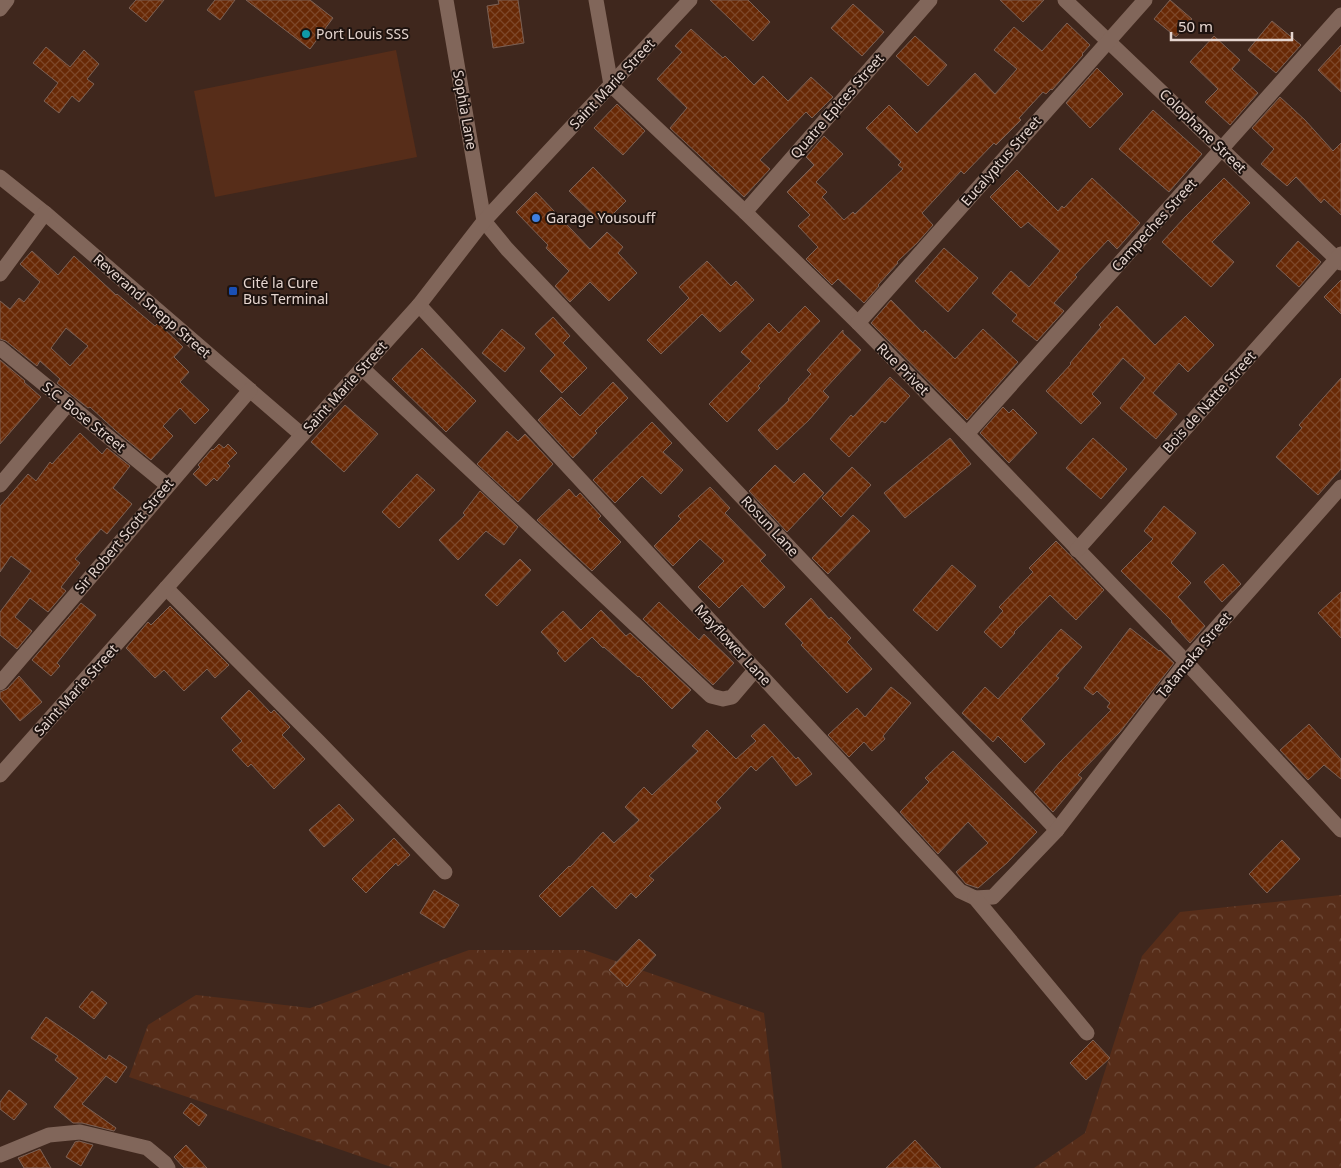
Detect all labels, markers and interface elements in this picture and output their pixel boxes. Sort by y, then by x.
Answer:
scale bar [1171,10,1292,42]
text: 50 m [1178,16,1213,36]
place label: Port Louis SSS [316,24,409,43]
marker: Port Louis SSS [300,28,312,40]
street label: Saint Marie Street [565,34,659,133]
street label: Quatre Epices Street [786,49,888,162]
street label: Sophia Lane [449,69,482,151]
street label: Colophane Street [1156,84,1251,177]
street label: Eucalyptus Street [956,112,1045,210]
street label: Campeches Street [1107,174,1201,275]
place label: Garage Yousouff [546,208,657,227]
marker: Garage Yousouff [530,212,542,224]
street label: Reverand Snepp Street [90,249,215,362]
place label: Cité la Cure Bus Terminal [243,273,328,308]
marker: Cité la Cure Bus Terminal [227,285,239,297]
street label: Saint Marie Street [298,337,391,437]
street label: Rue Privet [873,338,934,399]
street label: Bois de Natte Street [1158,347,1259,457]
street label: S.C. Bose Street [39,377,130,456]
street label: Sir Robert Scott Street [70,474,177,597]
street label: Rosun Lane [737,491,803,560]
street label: Mayflower Lane [691,600,776,689]
street label: Tatamaka Street [1152,608,1235,702]
street label: Saint Marie Street [29,640,122,740]

